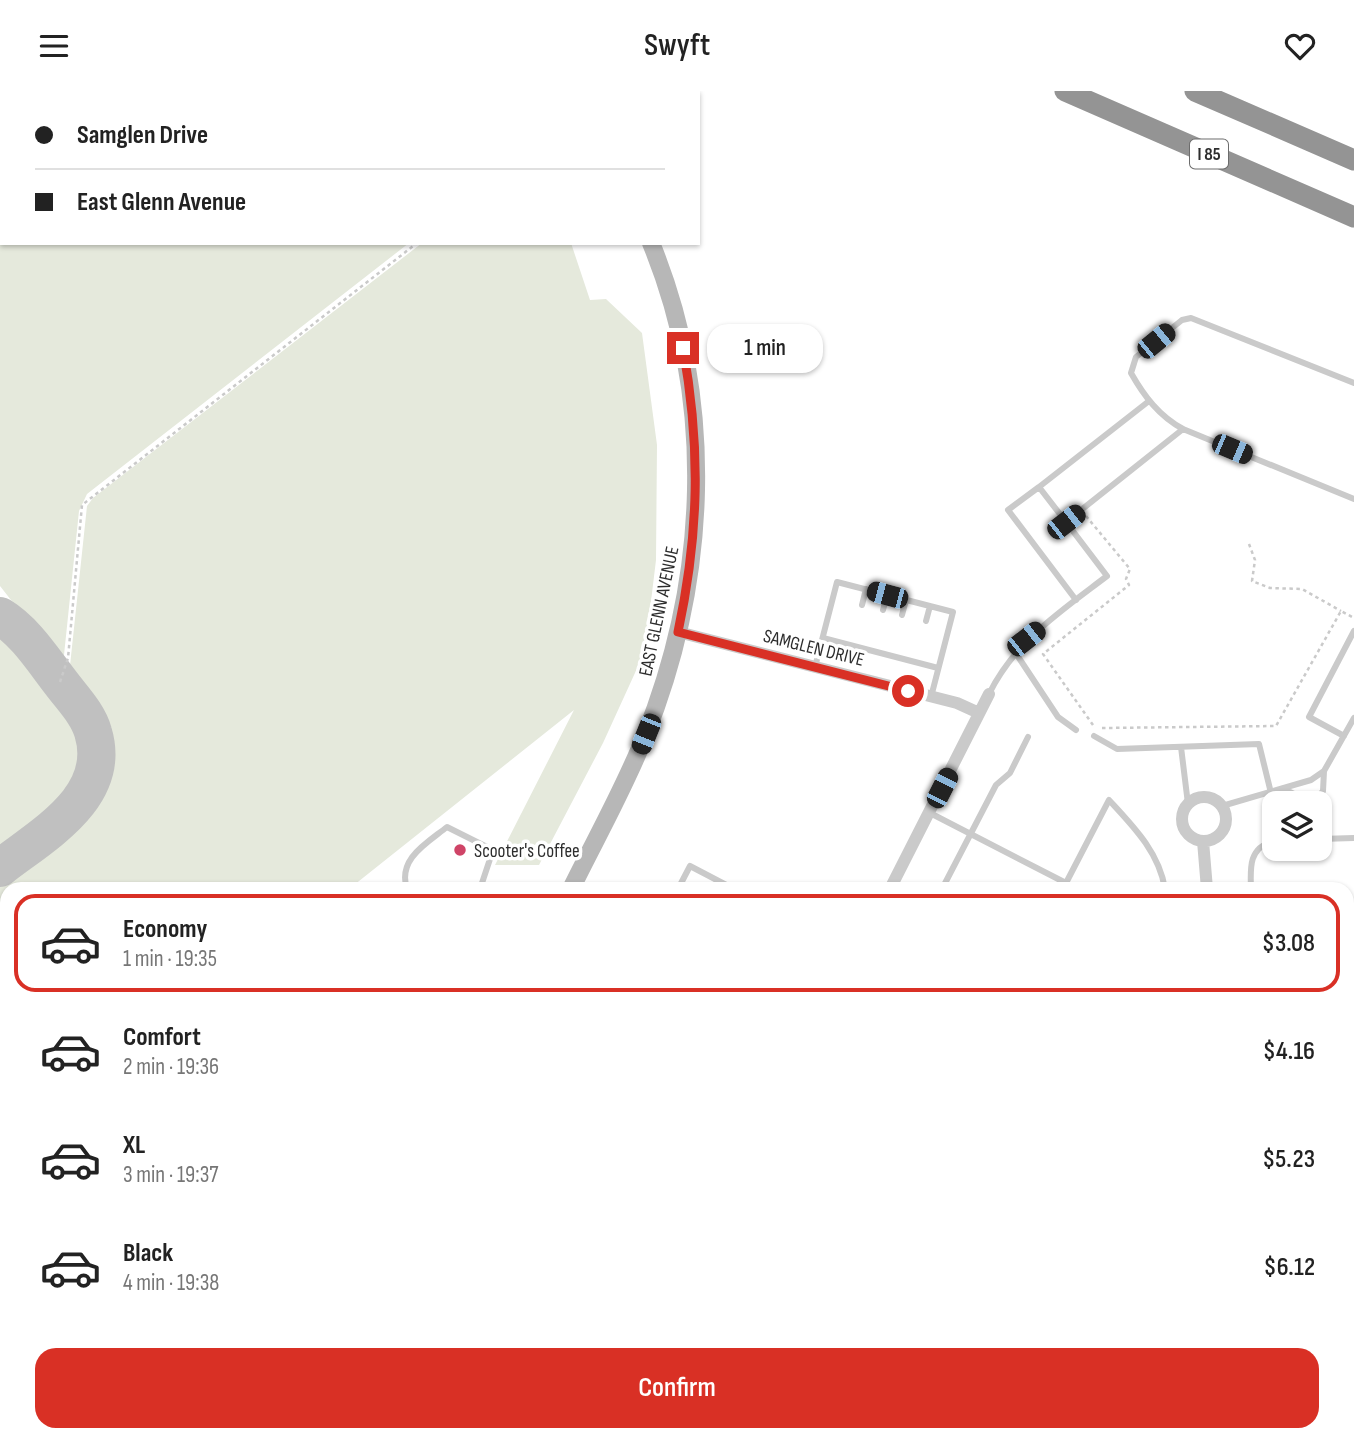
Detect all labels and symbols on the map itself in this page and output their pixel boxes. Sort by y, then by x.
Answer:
road number: I 85 [1190,139,1228,169]
car [1134,320,1179,362]
callout: 1 min [708,323,823,373]
route end [667,332,699,364]
car [1209,431,1256,467]
car [1043,501,1090,543]
street label: EAST GLENN AVENUE [634,544,684,678]
car [864,579,911,611]
car [1003,618,1050,660]
street label: SAMGLEN DRIVE [761,625,866,672]
route start [892,675,924,707]
car [629,711,664,757]
car [924,765,961,811]
place label: Scooter's Coffee [474,840,580,863]
marker: Scooter's Coffee [452,842,468,858]

